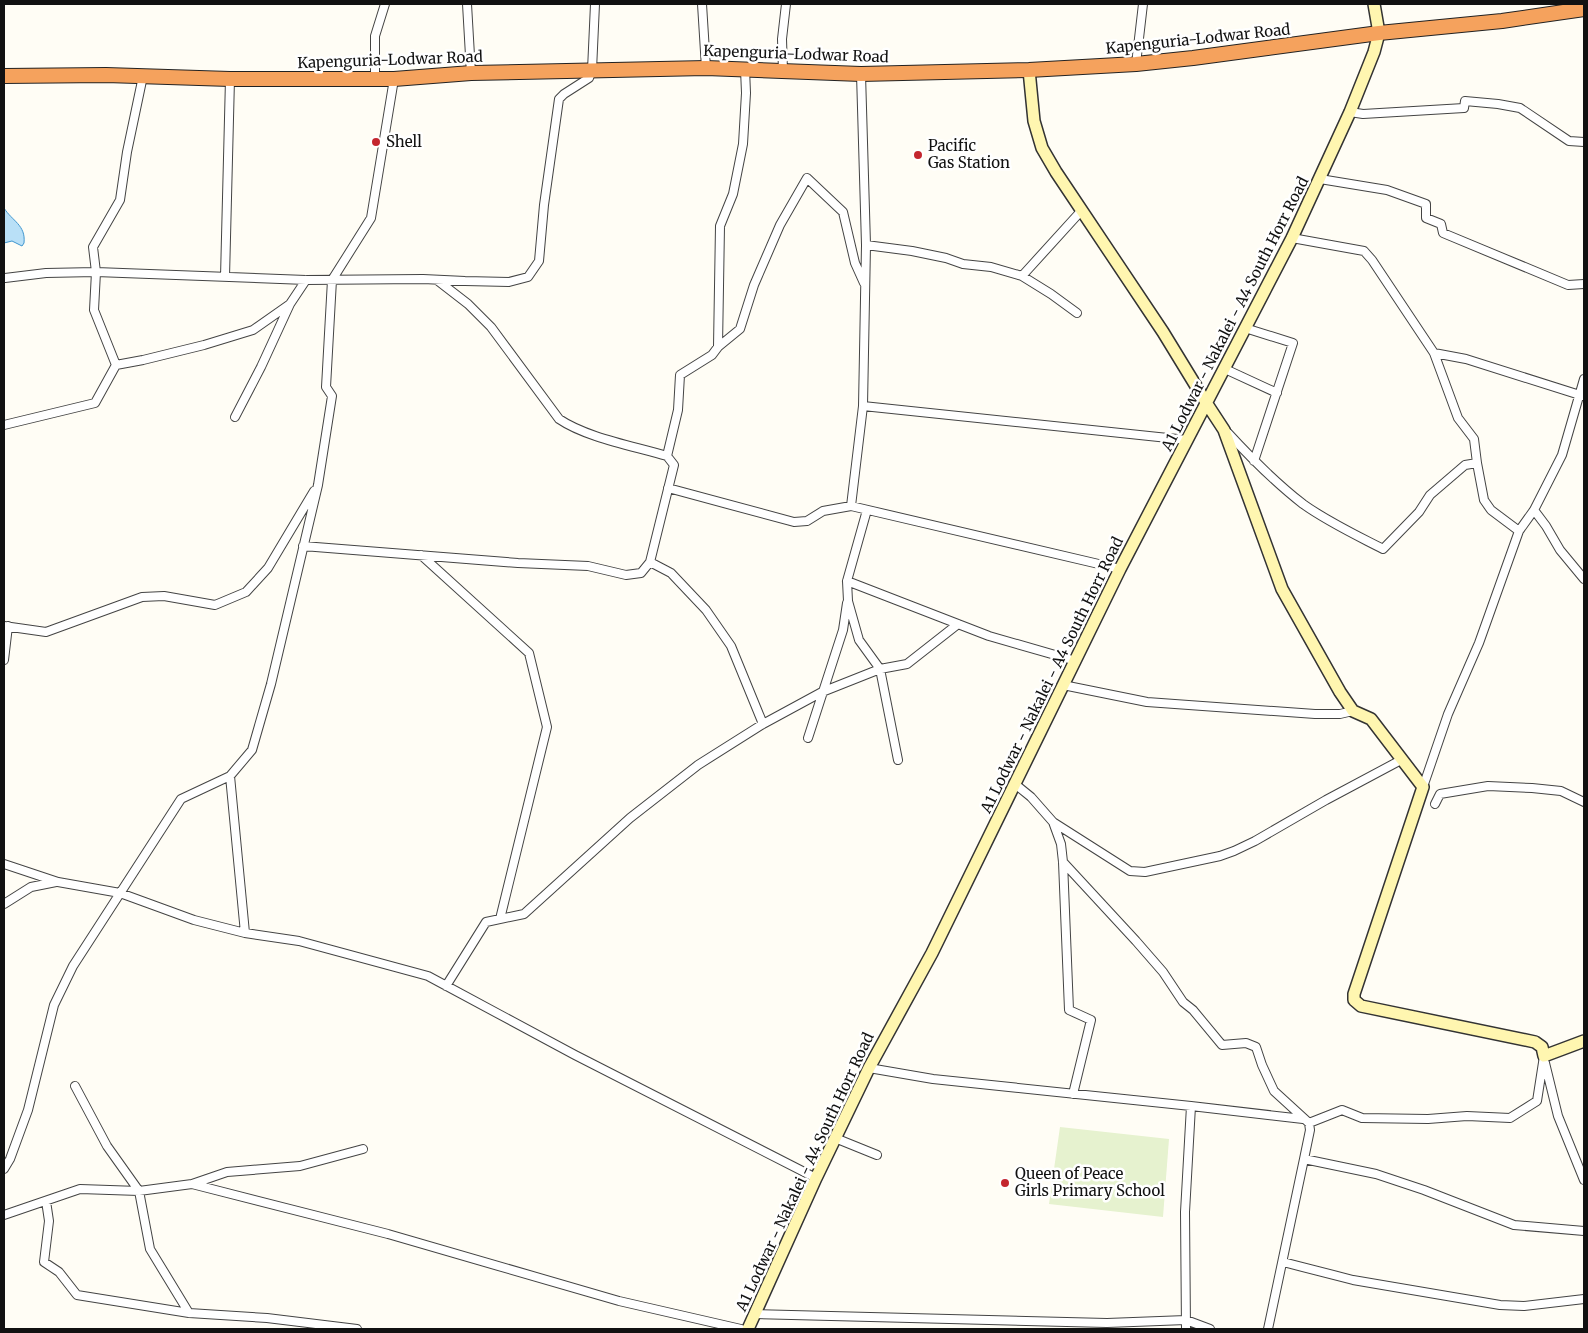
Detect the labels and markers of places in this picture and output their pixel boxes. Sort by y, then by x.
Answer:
place label: Shell [386,132,422,151]
marker: Shell [370,136,382,148]
place label: Pacific Gas Station [928,136,1010,172]
marker: Pacific Gas Station [912,149,924,161]
place label: Queen of Peace Girls Primary School [1015,1164,1165,1200]
marker: Queen of Peace Girls Primary School [999,1177,1011,1189]

